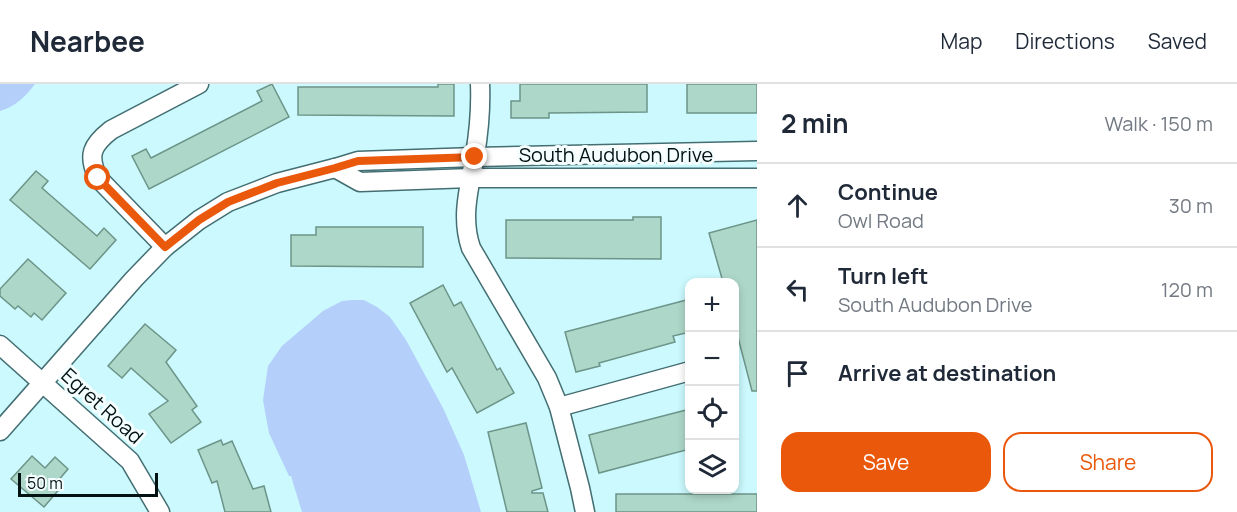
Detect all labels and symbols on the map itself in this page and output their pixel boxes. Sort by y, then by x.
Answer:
street label: South Audubon Drive [519,141,713,168]
route end [461,143,487,169]
route start [84,164,110,190]
street label: Egret Road [56,362,149,450]
scale bar [18,470,158,498]

